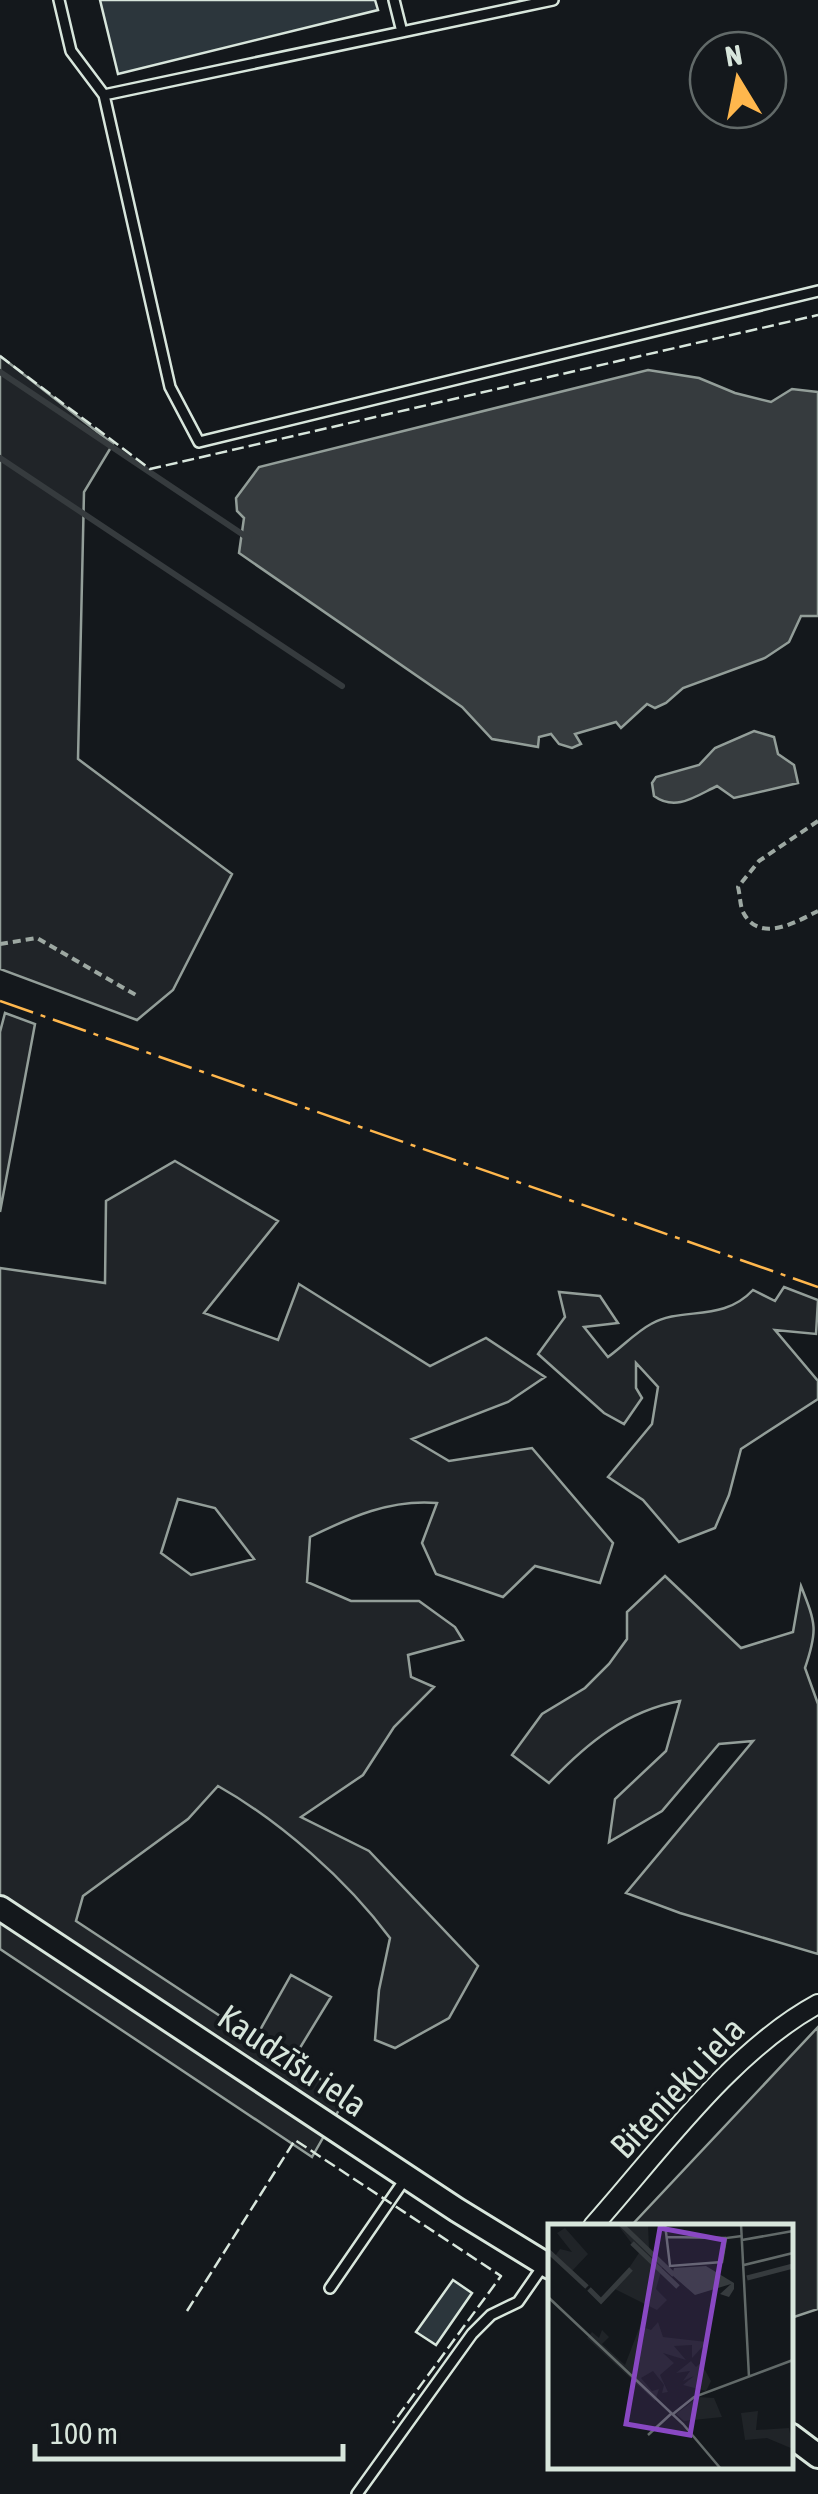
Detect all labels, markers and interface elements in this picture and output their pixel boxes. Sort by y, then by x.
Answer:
north arrow [688,30,788,130]
text: N [723,38,745,73]
street label: Kaudzīšu iela [211,1996,375,2124]
street label: Bitenieku iela [602,2008,752,2166]
inset map [548,2224,793,2469]
scale bar [35,2399,342,2461]
text: 100 m [50,2416,118,2450]

